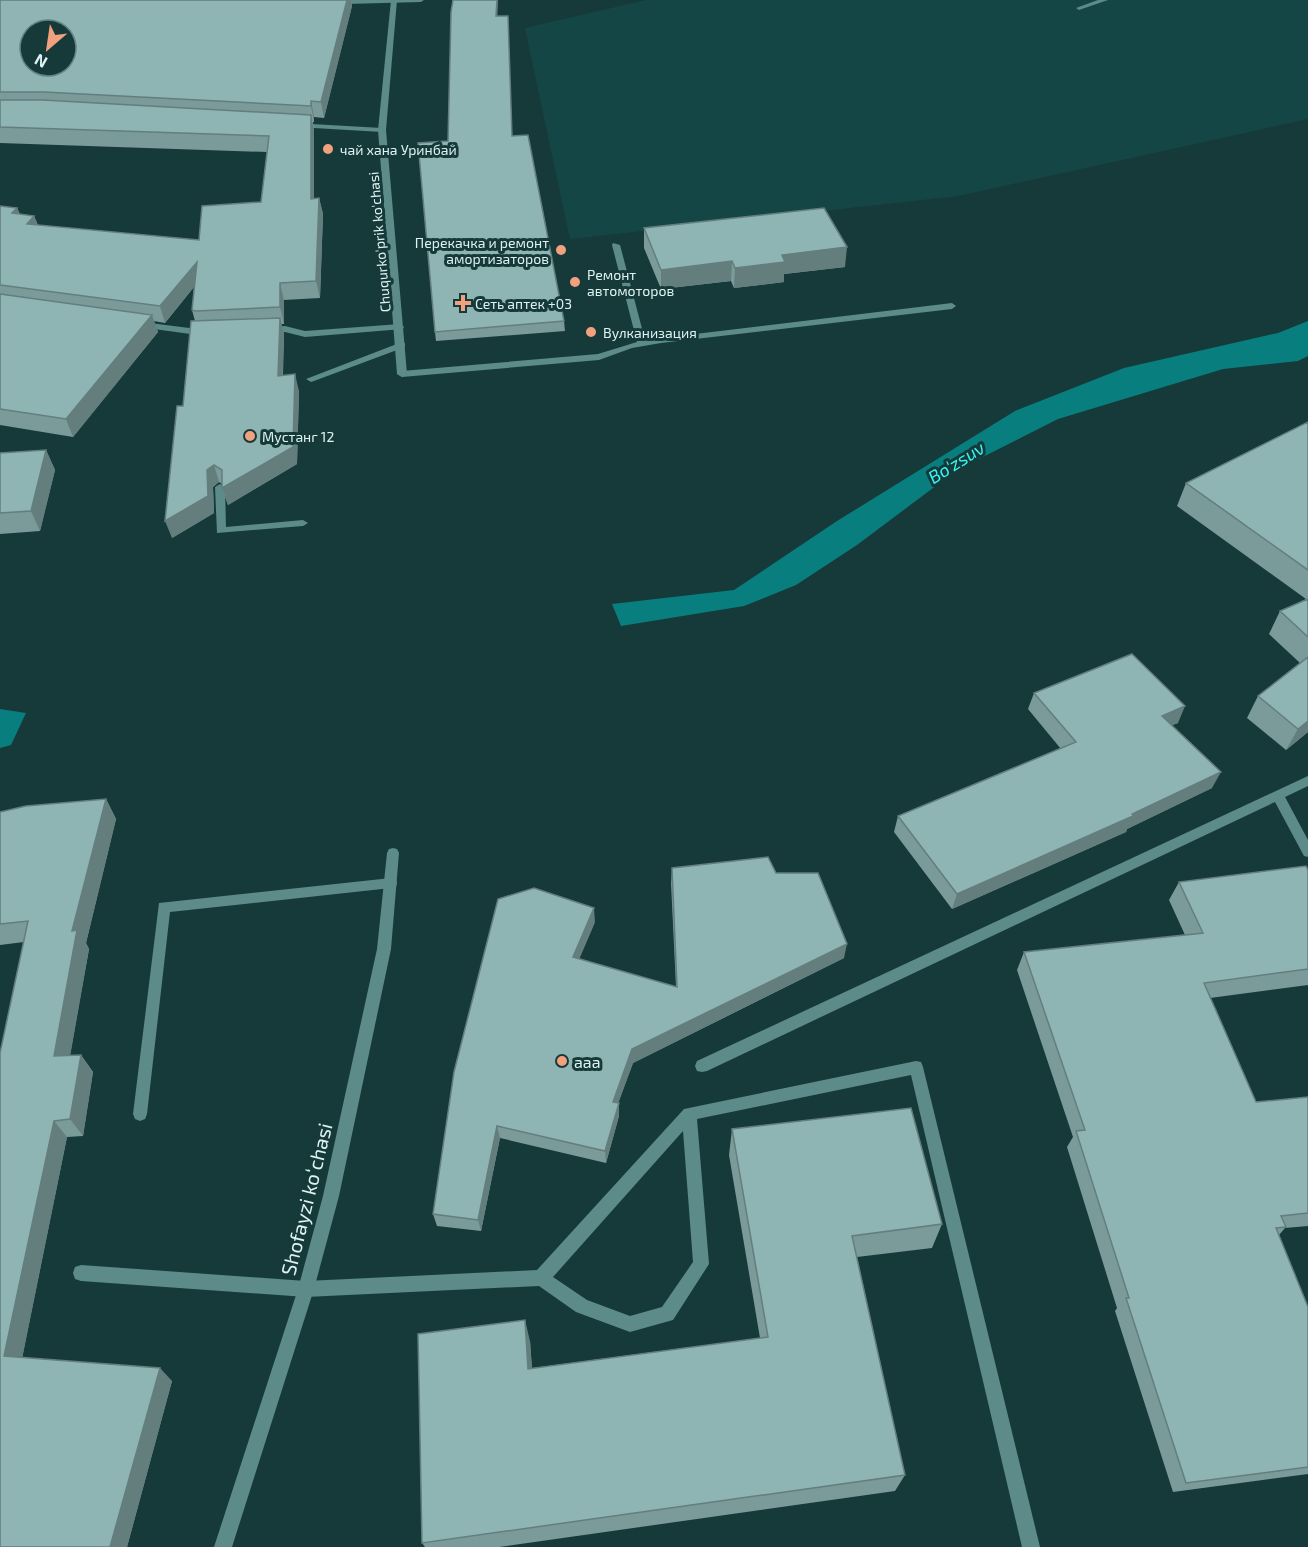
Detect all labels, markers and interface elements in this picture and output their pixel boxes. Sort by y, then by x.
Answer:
north arrow [18,18,78,78]
text: N [31,50,50,73]
place label: чай хана Уринбай [340,141,457,158]
marker: чай хана Уринбай [321,142,335,156]
street label: Chuqurko'prik ko'chasi [364,171,394,313]
place label: Перекачка и ремонт амортизаторов [415,234,549,267]
marker: Перекачка и ремонт амортизаторов [554,243,568,257]
place label: Ремонт автомоторов [587,266,674,299]
marker: Ремонт автомоторов [568,275,582,289]
place label: Сеть аптек +03 [475,295,572,312]
marker: Сеть аптек +03 [456,296,470,310]
place label: Вулканизация [603,324,697,341]
marker: Вулканизация [584,325,598,339]
place label: Мустанг 12 [262,428,334,445]
marker: Мустанг 12 [243,429,257,443]
water label: Bo'zsuv [924,436,989,488]
place label: ааа [574,1052,601,1071]
marker: ааа [555,1054,569,1068]
street label: Shofayzi koʻchasi [275,1120,337,1278]

